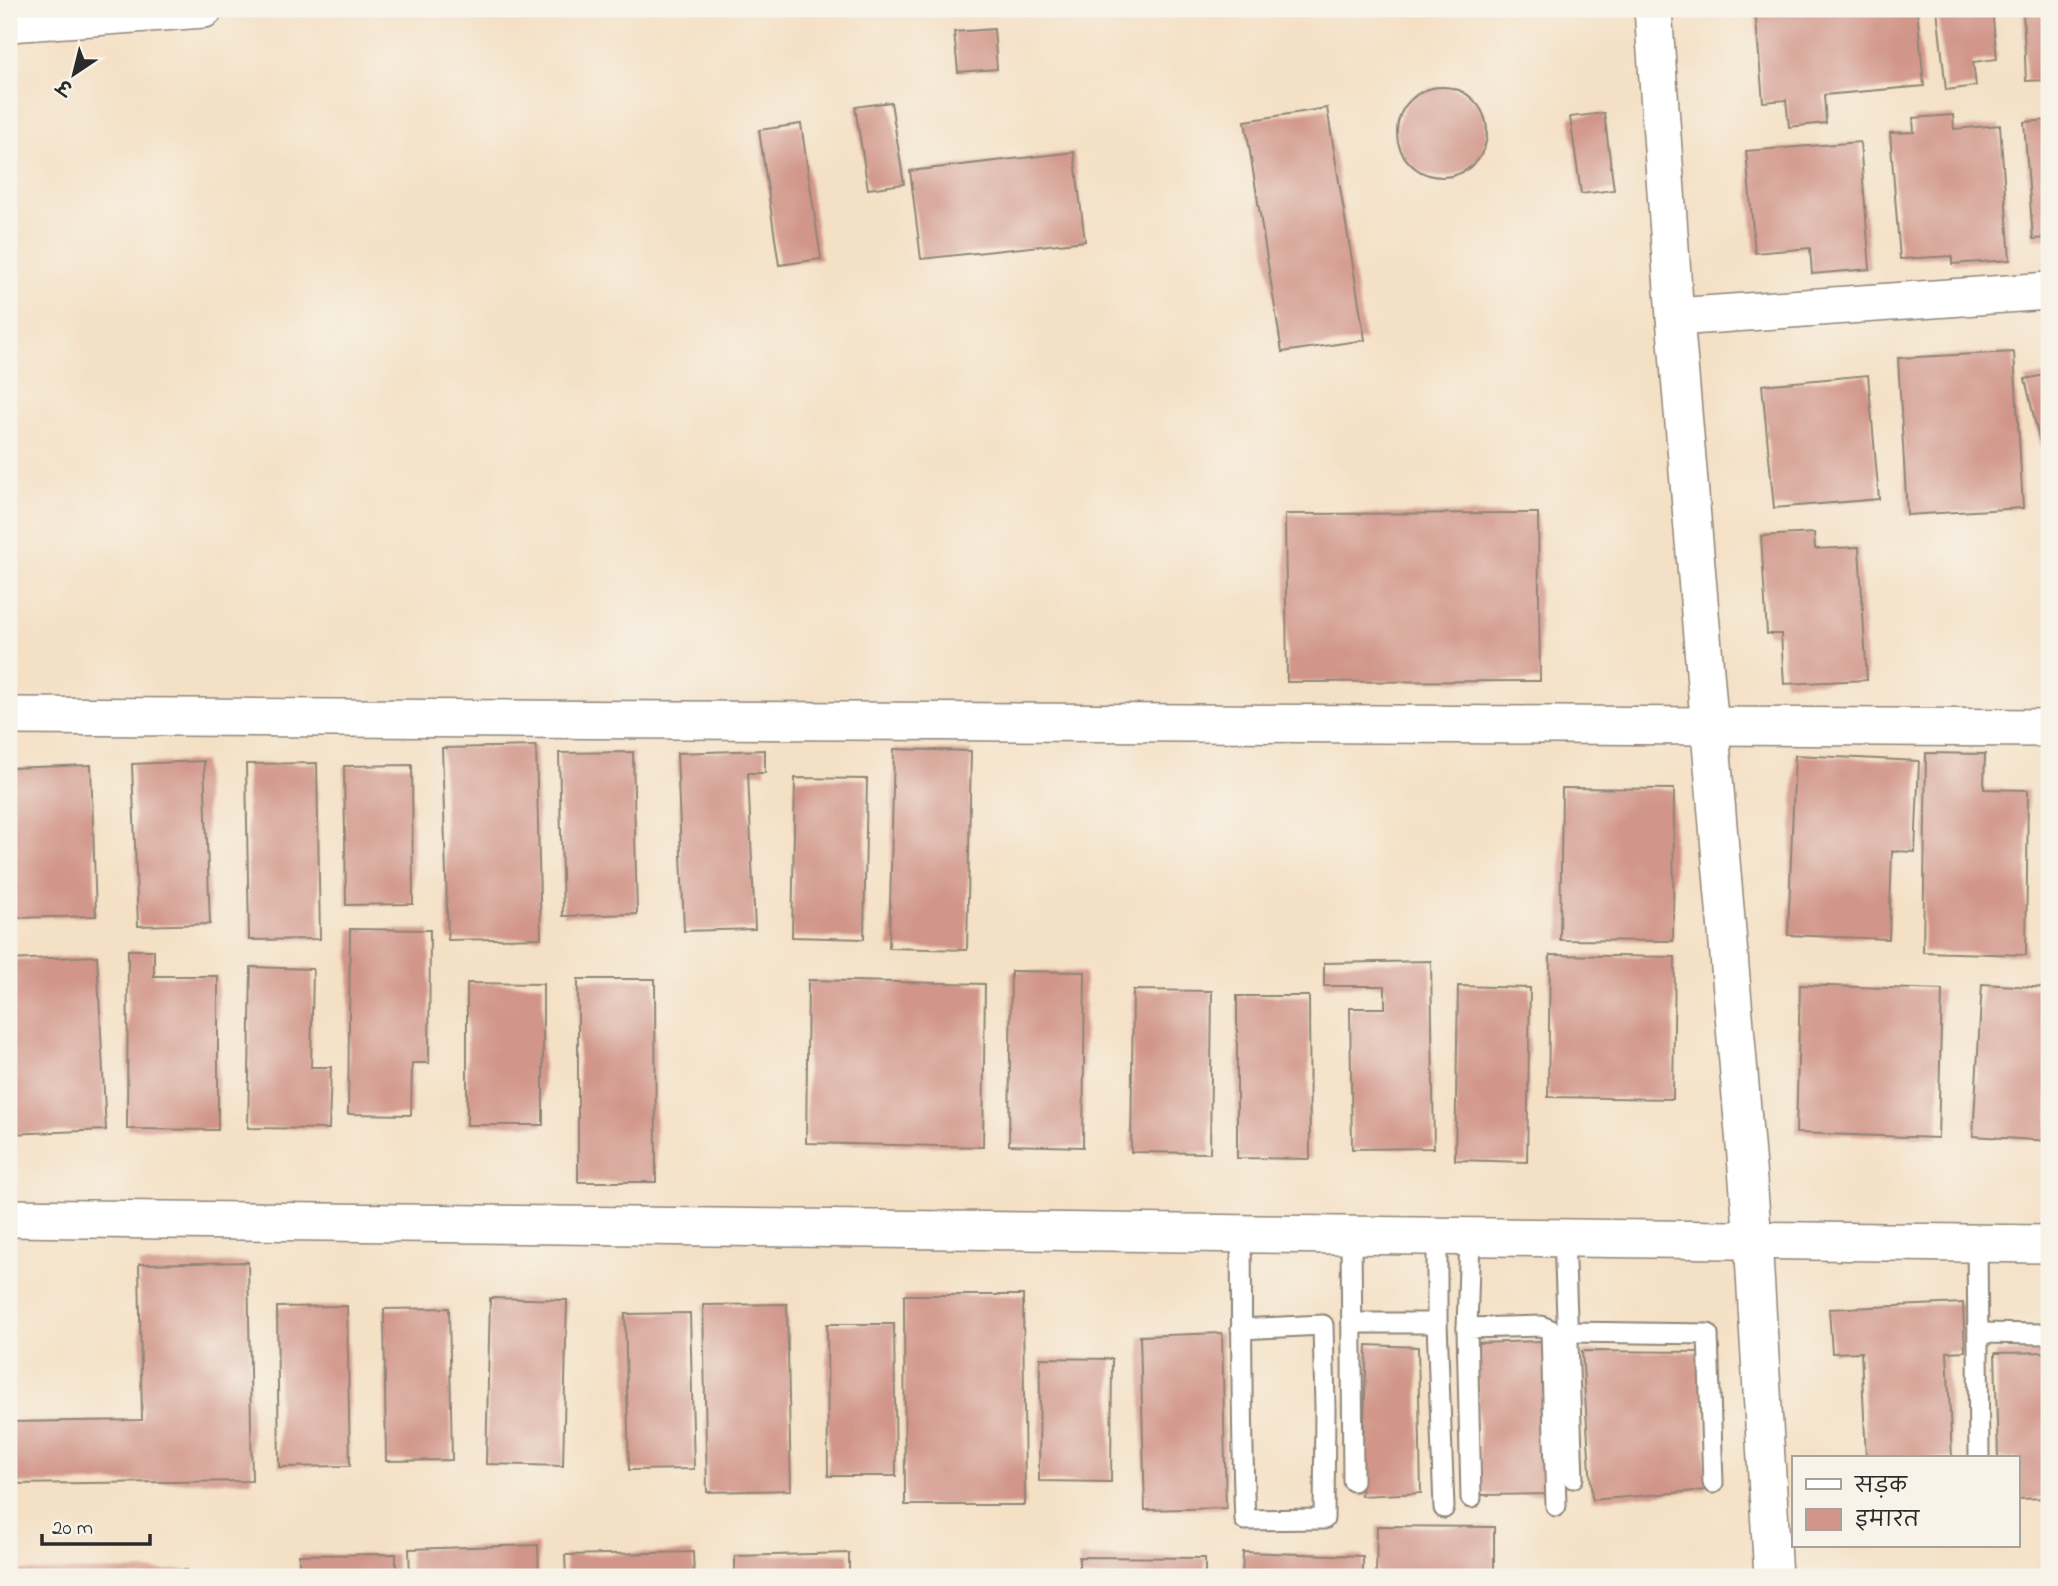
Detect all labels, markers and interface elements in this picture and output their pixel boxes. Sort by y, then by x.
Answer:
north arrow [38,38,108,108]
text: उ [51,70,80,102]
legend [1792,1456,2020,1548]
text: सड़क [1854,1472,1908,1502]
scale bar [42,1502,150,1546]
text: इमारत [1855,1506,1921,1536]
text: 20 m [52,1514,93,1544]

